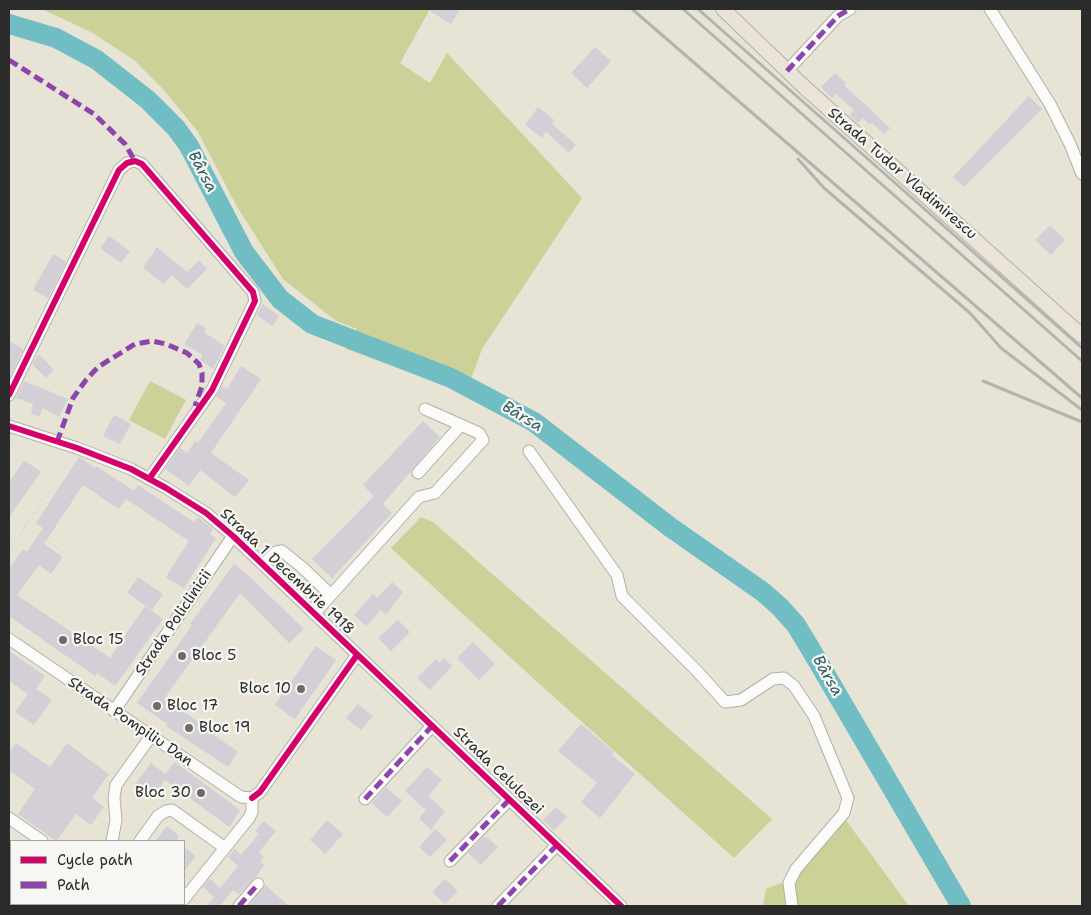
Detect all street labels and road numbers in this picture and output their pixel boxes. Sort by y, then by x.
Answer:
street label: Strada Tudor Vladimirescu [824,104,980,244]
street label: Strada 1 Decembrie 1918 [216,505,358,639]
street label: Strada Policlinicii [132,567,216,679]
street label: Strada Pompiliu Dan [64,673,196,771]
street label: Strada Celulozei [449,723,547,819]

